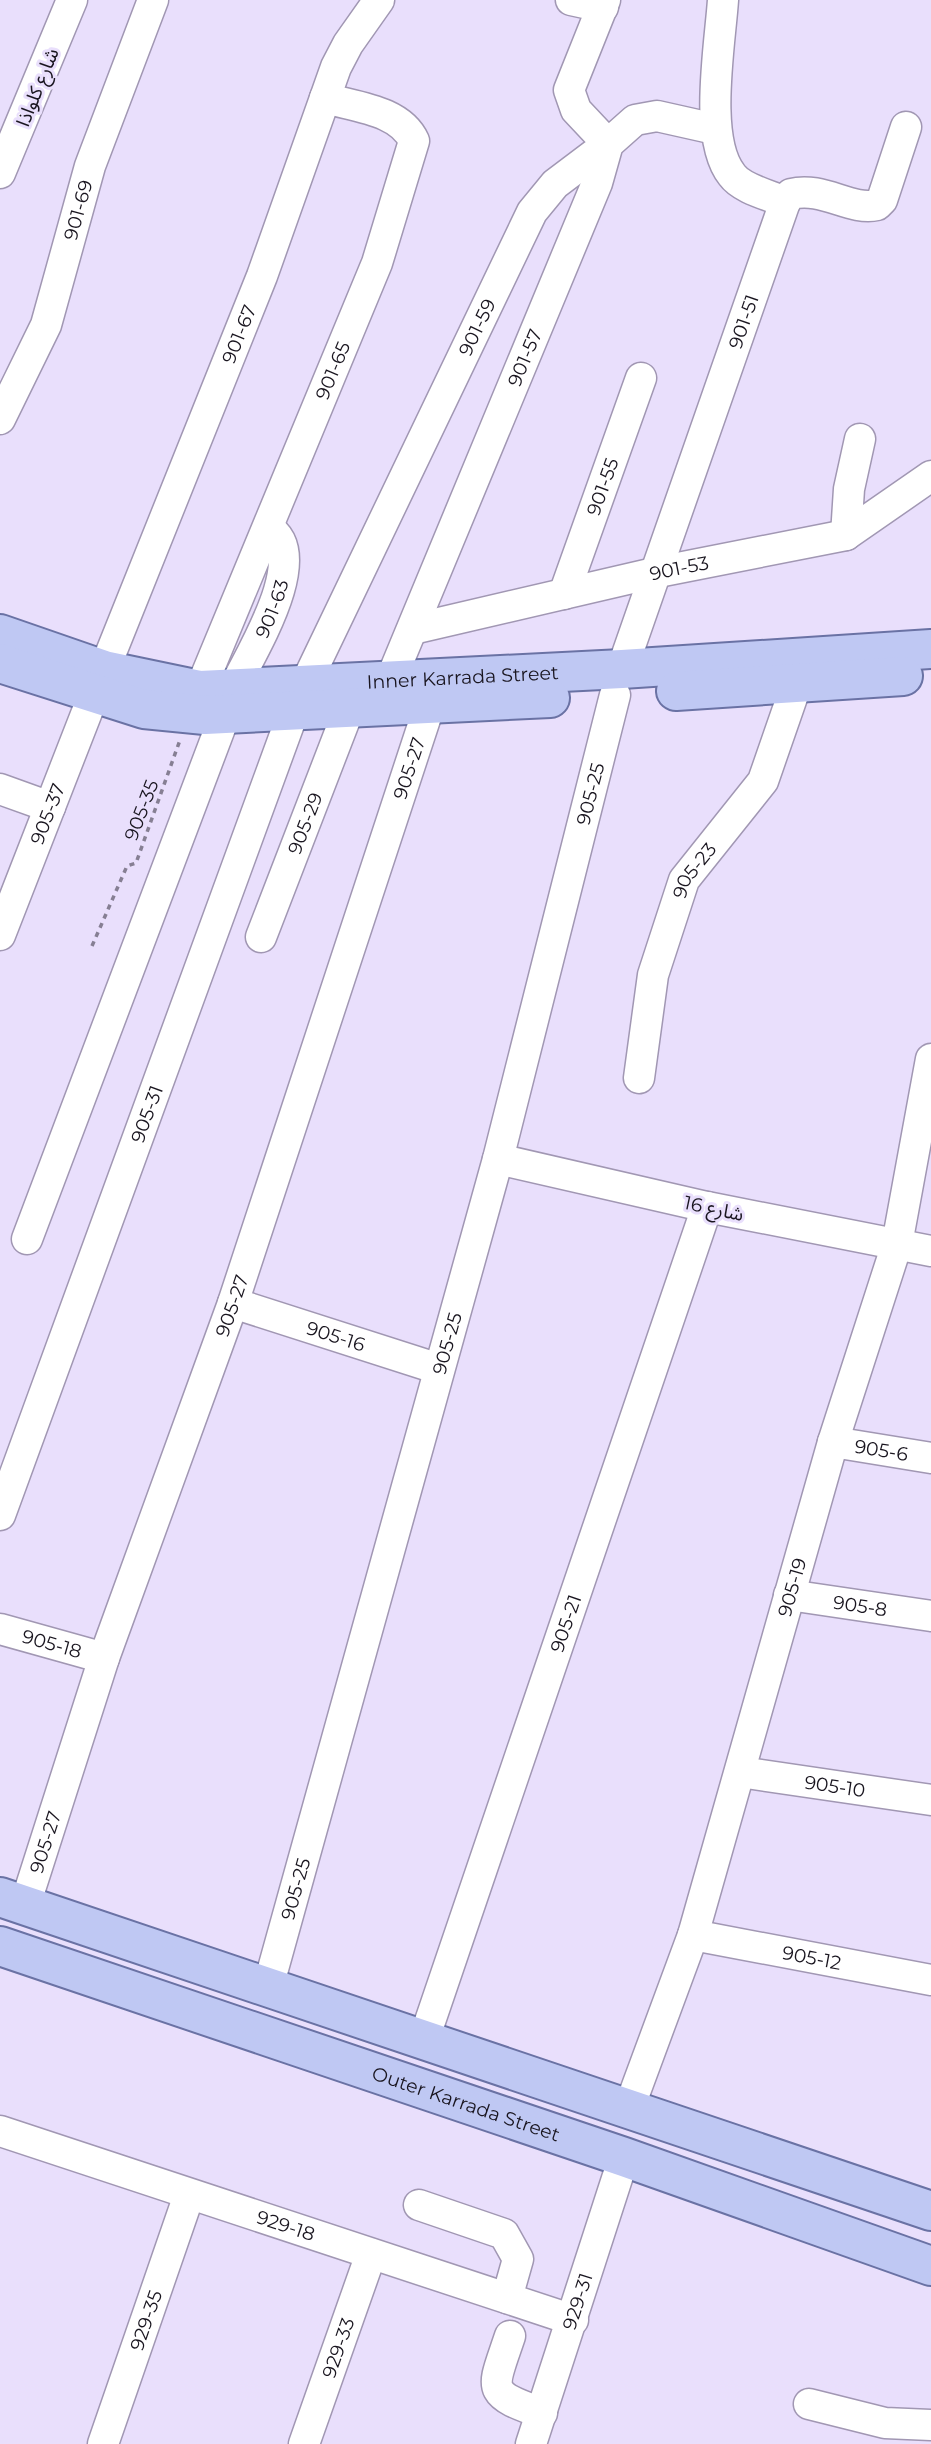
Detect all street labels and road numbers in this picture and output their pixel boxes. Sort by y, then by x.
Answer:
street label: شارع كلواذا [11,45,65,131]
street label: 901-69 [59,177,98,243]
street label: 901-51 [724,292,764,352]
street label: 901-59 [454,295,501,360]
street label: 901-67 [217,302,261,367]
street label: 901-57 [503,326,547,390]
street label: 901-65 [311,338,355,403]
street label: 901-55 [582,455,624,519]
street label: 901-53 [647,551,711,586]
street label: 901-63 [250,577,293,642]
street label: Inner Karrada Street [366,661,559,694]
street label: 905-27 [388,734,430,802]
street label: 905-25 [572,760,610,828]
street label: 905-35 [119,776,164,844]
street label: 905-37 [25,780,70,848]
street label: 905-29 [283,789,328,858]
street label: 905-23 [668,838,721,901]
street label: 905-31 [126,1082,168,1146]
street label: شارع 16 [682,1191,746,1228]
street label: 905-27 [211,1272,253,1340]
street label: 905-25 [428,1310,467,1377]
street label: 905-16 [303,1316,368,1357]
street label: 905-6 [853,1435,910,1466]
street label: 905-19 [773,1555,812,1619]
street label: 905-8 [832,1591,889,1621]
street label: 905-21 [545,1592,586,1655]
street label: 905-18 [19,1625,84,1663]
street label: 905-10 [803,1771,867,1802]
street label: 905-27 [25,1808,66,1876]
street label: 905-25 [276,1855,315,1923]
street label: 905-12 [780,1941,843,1975]
street label: Outer Karrada Street [369,2062,563,2147]
street label: 929-18 [254,2205,318,2246]
street label: 929-31 [558,2270,598,2333]
street label: 929-35 [125,2287,167,2354]
street label: 929-33 [317,2315,360,2381]

